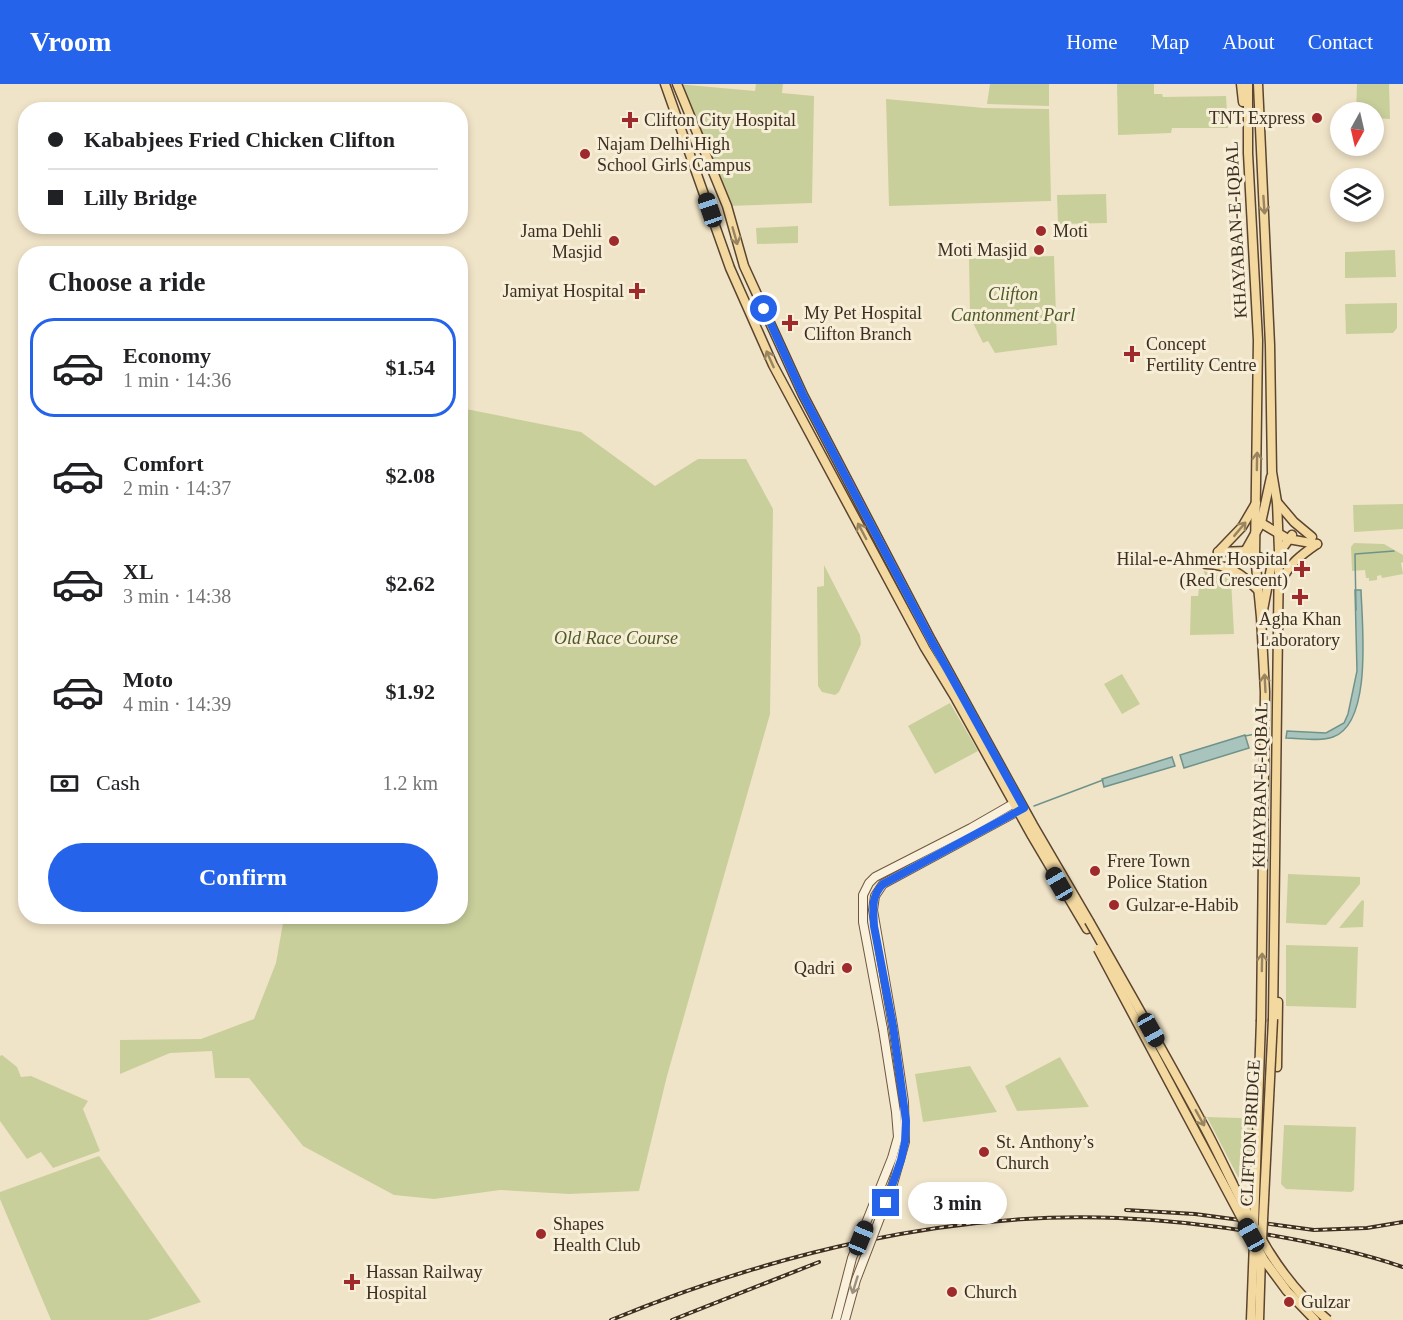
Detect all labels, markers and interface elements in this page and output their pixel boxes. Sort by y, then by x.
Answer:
text: Vroom [30,26,111,57]
text: Home [1066,30,1118,54]
text: Map [1151,30,1189,54]
text: About [1222,30,1275,54]
text: Contact [1308,30,1373,54]
north arrow [1330,102,1384,156]
map controls [1330,102,1384,222]
place label: TNT Express [1209,108,1305,128]
place label: Clifton City Hospital [644,110,796,130]
marker: Clifton City Hospital [621,111,639,129]
marker: TNT Express [1310,111,1324,125]
text: Kababjees Fried Chicken Clifton [84,127,395,152]
place label: Najam Delhi High School Girls Campus [597,134,751,175]
street label: KHAYABAN-E-IQBAL [1221,141,1251,319]
marker: Najam Delhi High School Girls Campus [578,147,592,161]
button: layers [1330,168,1384,222]
text: Lilly Bridge [84,185,197,210]
car [696,190,724,230]
one-way arrow [1259,195,1270,215]
place label: Jama Dehli Masjid [521,221,602,262]
place label: Moti [1053,221,1088,241]
marker: Moti [1034,224,1048,238]
one-way arrow [730,227,742,246]
marker: Jama Dehli Masjid [607,234,621,248]
place label: Moti Masjid [937,240,1027,260]
marker: Moti Masjid [1032,243,1046,257]
text: Choose a ride [48,267,206,297]
place label: Jamiyat Hospital [503,281,624,301]
marker: Jamiyat Hospital [628,282,646,300]
park label: Clifton Cantonment Parl [951,284,1075,325]
route start [750,295,777,322]
place label: My Pet Hospital Clifton Branch [804,303,922,344]
marker: My Pet Hospital Clifton Branch [781,314,799,332]
place label: Concept Fertility Centre [1146,334,1256,375]
icon: car [51,341,105,395]
text: Economy [123,343,211,368]
marker: Concept Fertility Centre [1123,345,1141,363]
one-way arrow [764,351,776,369]
text: $1.54 [386,355,435,380]
text: 1 min · 14:36 [123,369,231,391]
icon: car [51,449,105,503]
text: Comfort [123,451,204,476]
one-way arrow [1251,452,1263,472]
text: $2.08 [386,463,435,488]
text: 2 min · 14:37 [123,477,231,499]
one-way arrow [1233,521,1246,537]
one-way arrow [856,523,867,541]
place label: Hilal-e-Ahmer Hospital (Red Crescent) [1117,549,1288,591]
icon: car [51,557,105,611]
text: XL [123,559,154,584]
marker: Hilal-e-Ahmer Hospital (Red Crescent) [1293,560,1311,578]
text: $2.62 [386,571,435,596]
text: 3 min · 14:38 [123,585,231,607]
marker: Agha Khan Laboratory [1291,588,1309,606]
place label: Agha Khan Laboratory [1259,609,1341,650]
park label: Old Race Course [554,628,678,648]
icon: car [51,665,105,719]
text: Moto [123,667,173,692]
one-way arrow [1259,673,1270,693]
text: $1.92 [386,679,435,704]
text: 4 min · 14:39 [123,693,231,715]
street label: KHAYBAN-E-IQBAL [1249,702,1271,868]
icon: cash [48,767,81,800]
text: Cash [96,770,140,795]
text: 1.2 km [382,772,438,794]
button: Confirm [48,843,438,912]
place label: Frere Town Police Station [1107,851,1208,892]
car [1042,864,1076,904]
marker: Frere Town Police Station [1088,864,1102,878]
place label: Gulzar-e-Habib [1126,895,1239,915]
marker: Gulzar-e-Habib [1107,898,1121,912]
one-way arrow [1256,952,1268,972]
place label: Qadri [794,958,835,978]
marker: Qadri [840,961,854,975]
car [1134,1010,1168,1050]
street label: CLIFTON BRIDGE [1236,1059,1264,1207]
one-way arrow [1194,1109,1206,1126]
place label: St. Anthony’s Church [996,1132,1094,1173]
marker: St. Anthony’s Church [977,1145,991,1159]
callout: 3 min [907,1182,1006,1224]
route end [872,1189,899,1216]
text: 3 min [933,1192,982,1214]
place label: Shapes Health Club [553,1214,641,1255]
car [1234,1215,1268,1255]
car [846,1218,876,1258]
marker: Shapes Health Club [534,1227,548,1241]
place label: Hassan Railway Hospital [366,1262,482,1303]
marker: Hassan Railway Hospital [343,1273,361,1291]
one-way arrow [849,1275,860,1294]
place label: Church [964,1282,1017,1302]
marker: Church [945,1285,959,1299]
place label: Gulzar [1301,1292,1350,1312]
marker: Gulzar [1282,1295,1296,1309]

